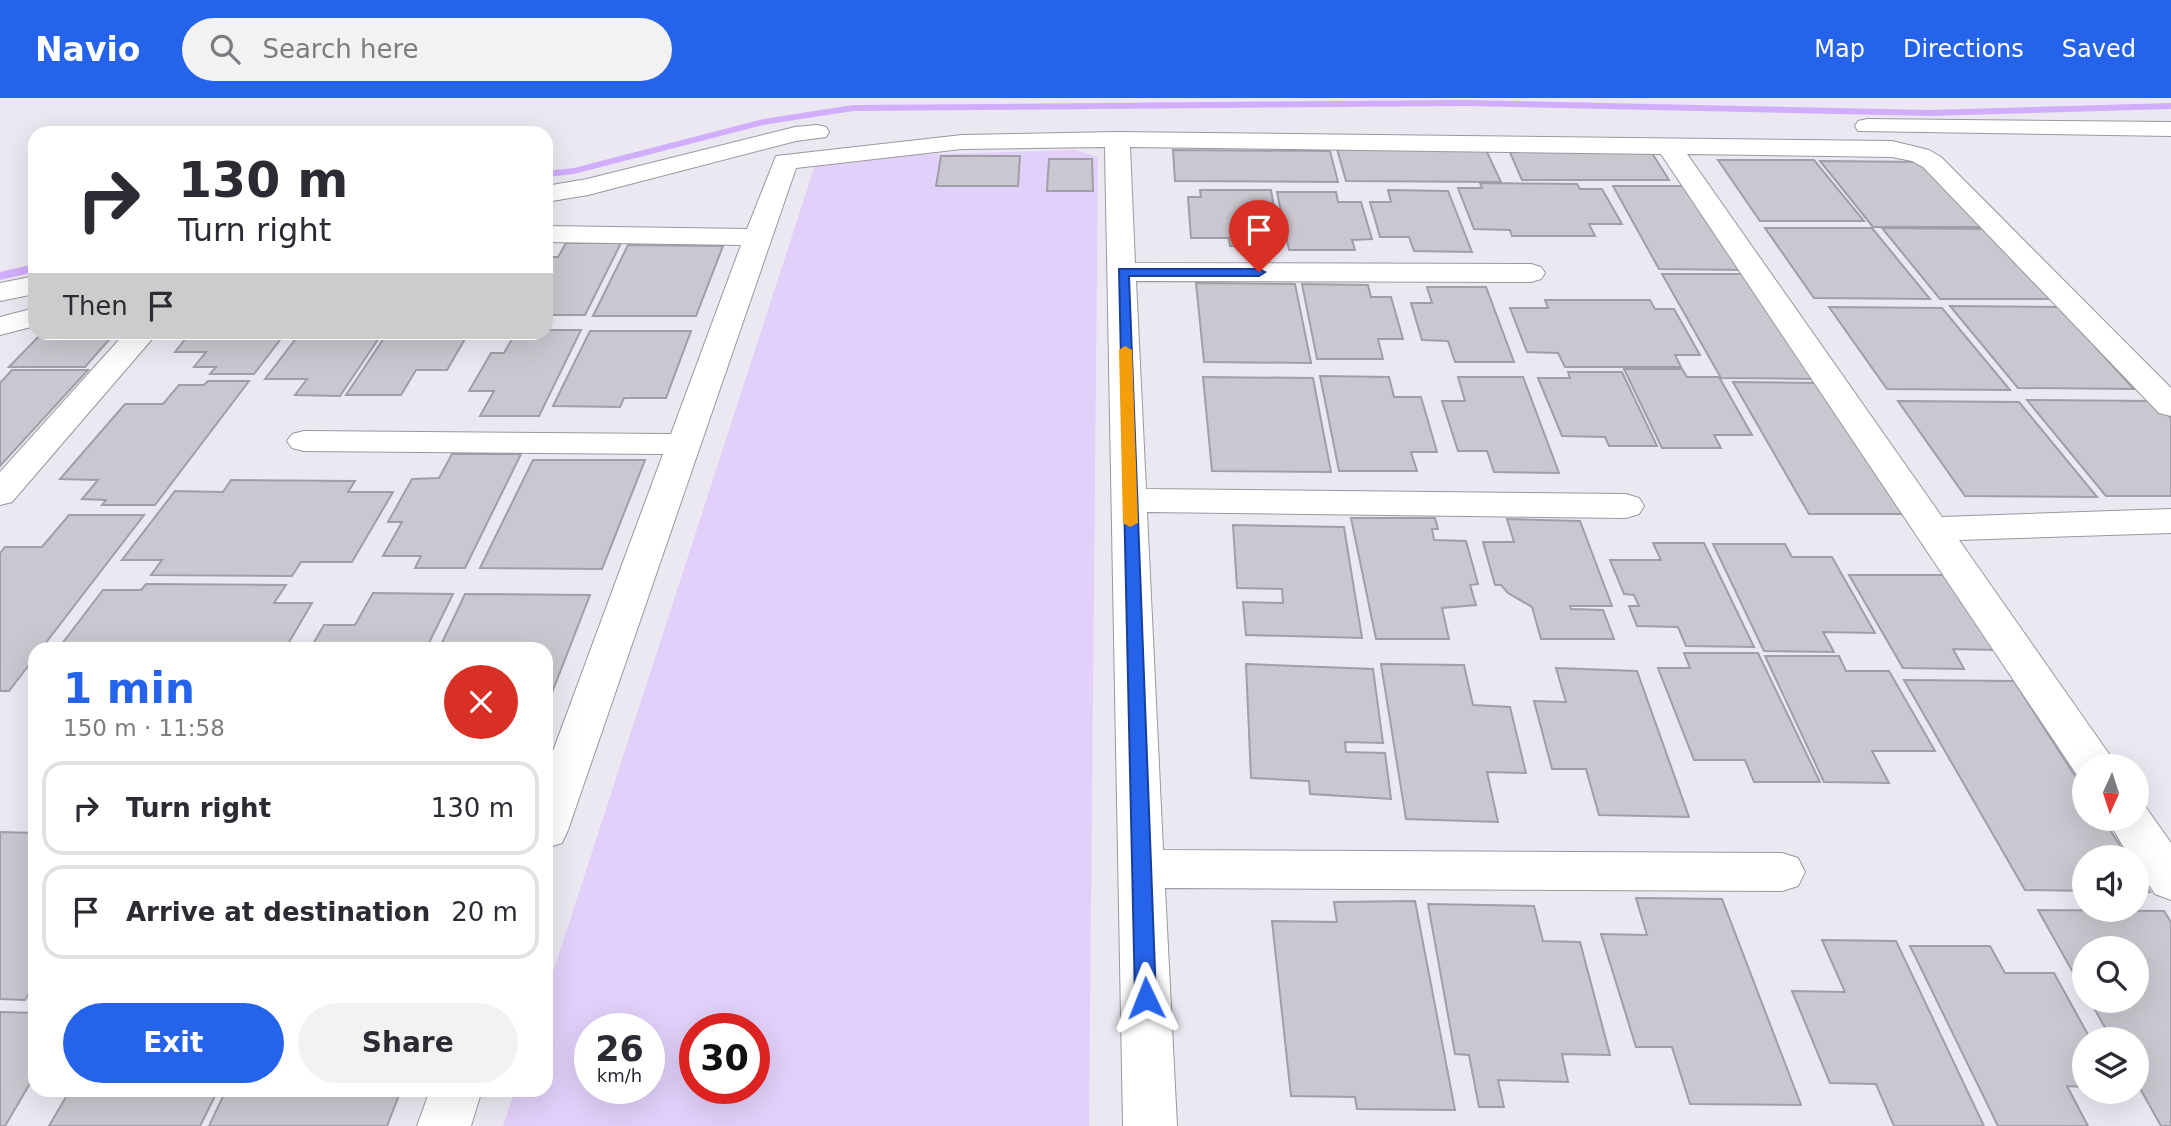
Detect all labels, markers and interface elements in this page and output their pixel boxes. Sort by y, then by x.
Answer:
search box [182,18,672,81]
text: Navio [35,30,140,69]
icon: search [206,30,244,68]
text: Search here [262,34,419,64]
text: Map [1814,35,1865,63]
text: Directions [1903,35,2024,63]
text: Saved [2062,35,2136,63]
text: 130 m [178,152,348,209]
icon: right [63,154,154,245]
pin [1229,200,1289,272]
text: Turn right [178,211,331,249]
icon: arrive [1240,211,1278,249]
icon: arrive [142,287,180,325]
text: Then [63,291,128,321]
text: 1 min [63,664,195,713]
button: close [444,665,518,739]
text: 150 m · 11:58 [63,715,225,741]
north arrow [2072,754,2149,831]
map controls [2072,754,2149,1104]
icon: right [67,789,105,827]
text: Turn right [126,793,271,823]
text: 130 m [431,793,514,823]
button: sound [2072,845,2149,922]
icon: arrive [67,893,105,931]
text: Arrive at destination [126,897,430,927]
text: 20 m [451,897,518,927]
button: search [2072,936,2149,1013]
position arrow [1109,961,1183,1035]
button: Exit [63,1003,284,1083]
button: Share [298,1003,518,1083]
speed limit sign: 30 [679,1013,770,1104]
button: layers [2072,1027,2149,1104]
text: 26 [595,1029,644,1069]
text: km/h [597,1065,642,1086]

